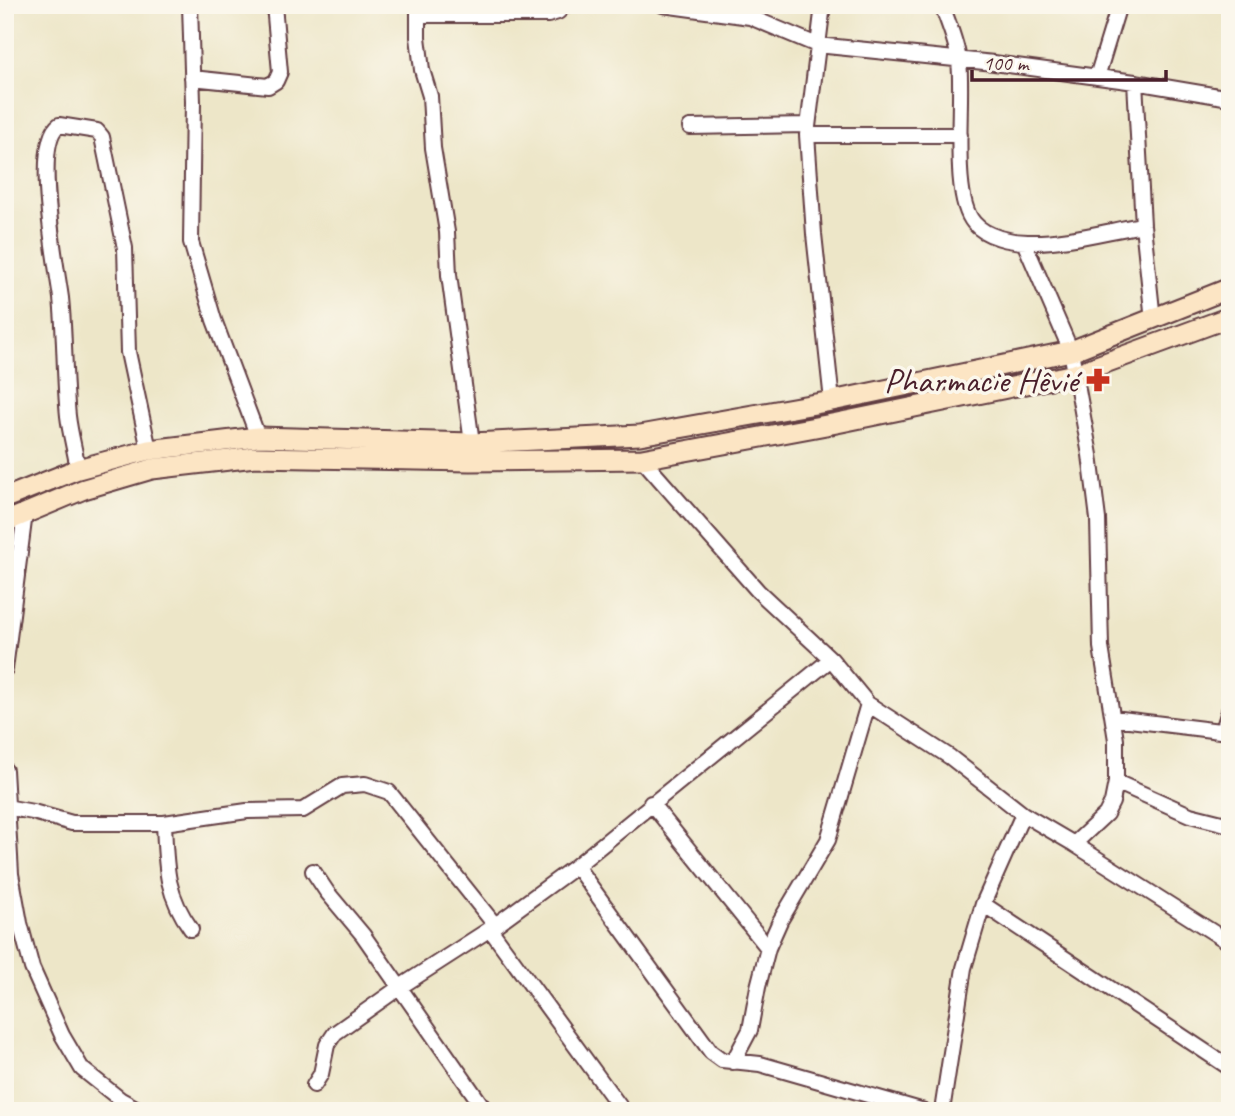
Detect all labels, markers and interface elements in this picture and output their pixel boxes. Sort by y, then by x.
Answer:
scale bar [972,38,1167,82]
text: 100 m [983,50,1030,76]
place label: Pharmacie Hêvié [884,358,1084,403]
pharmacy icon: Pharmacie Hêvié [1084,366,1112,394]

